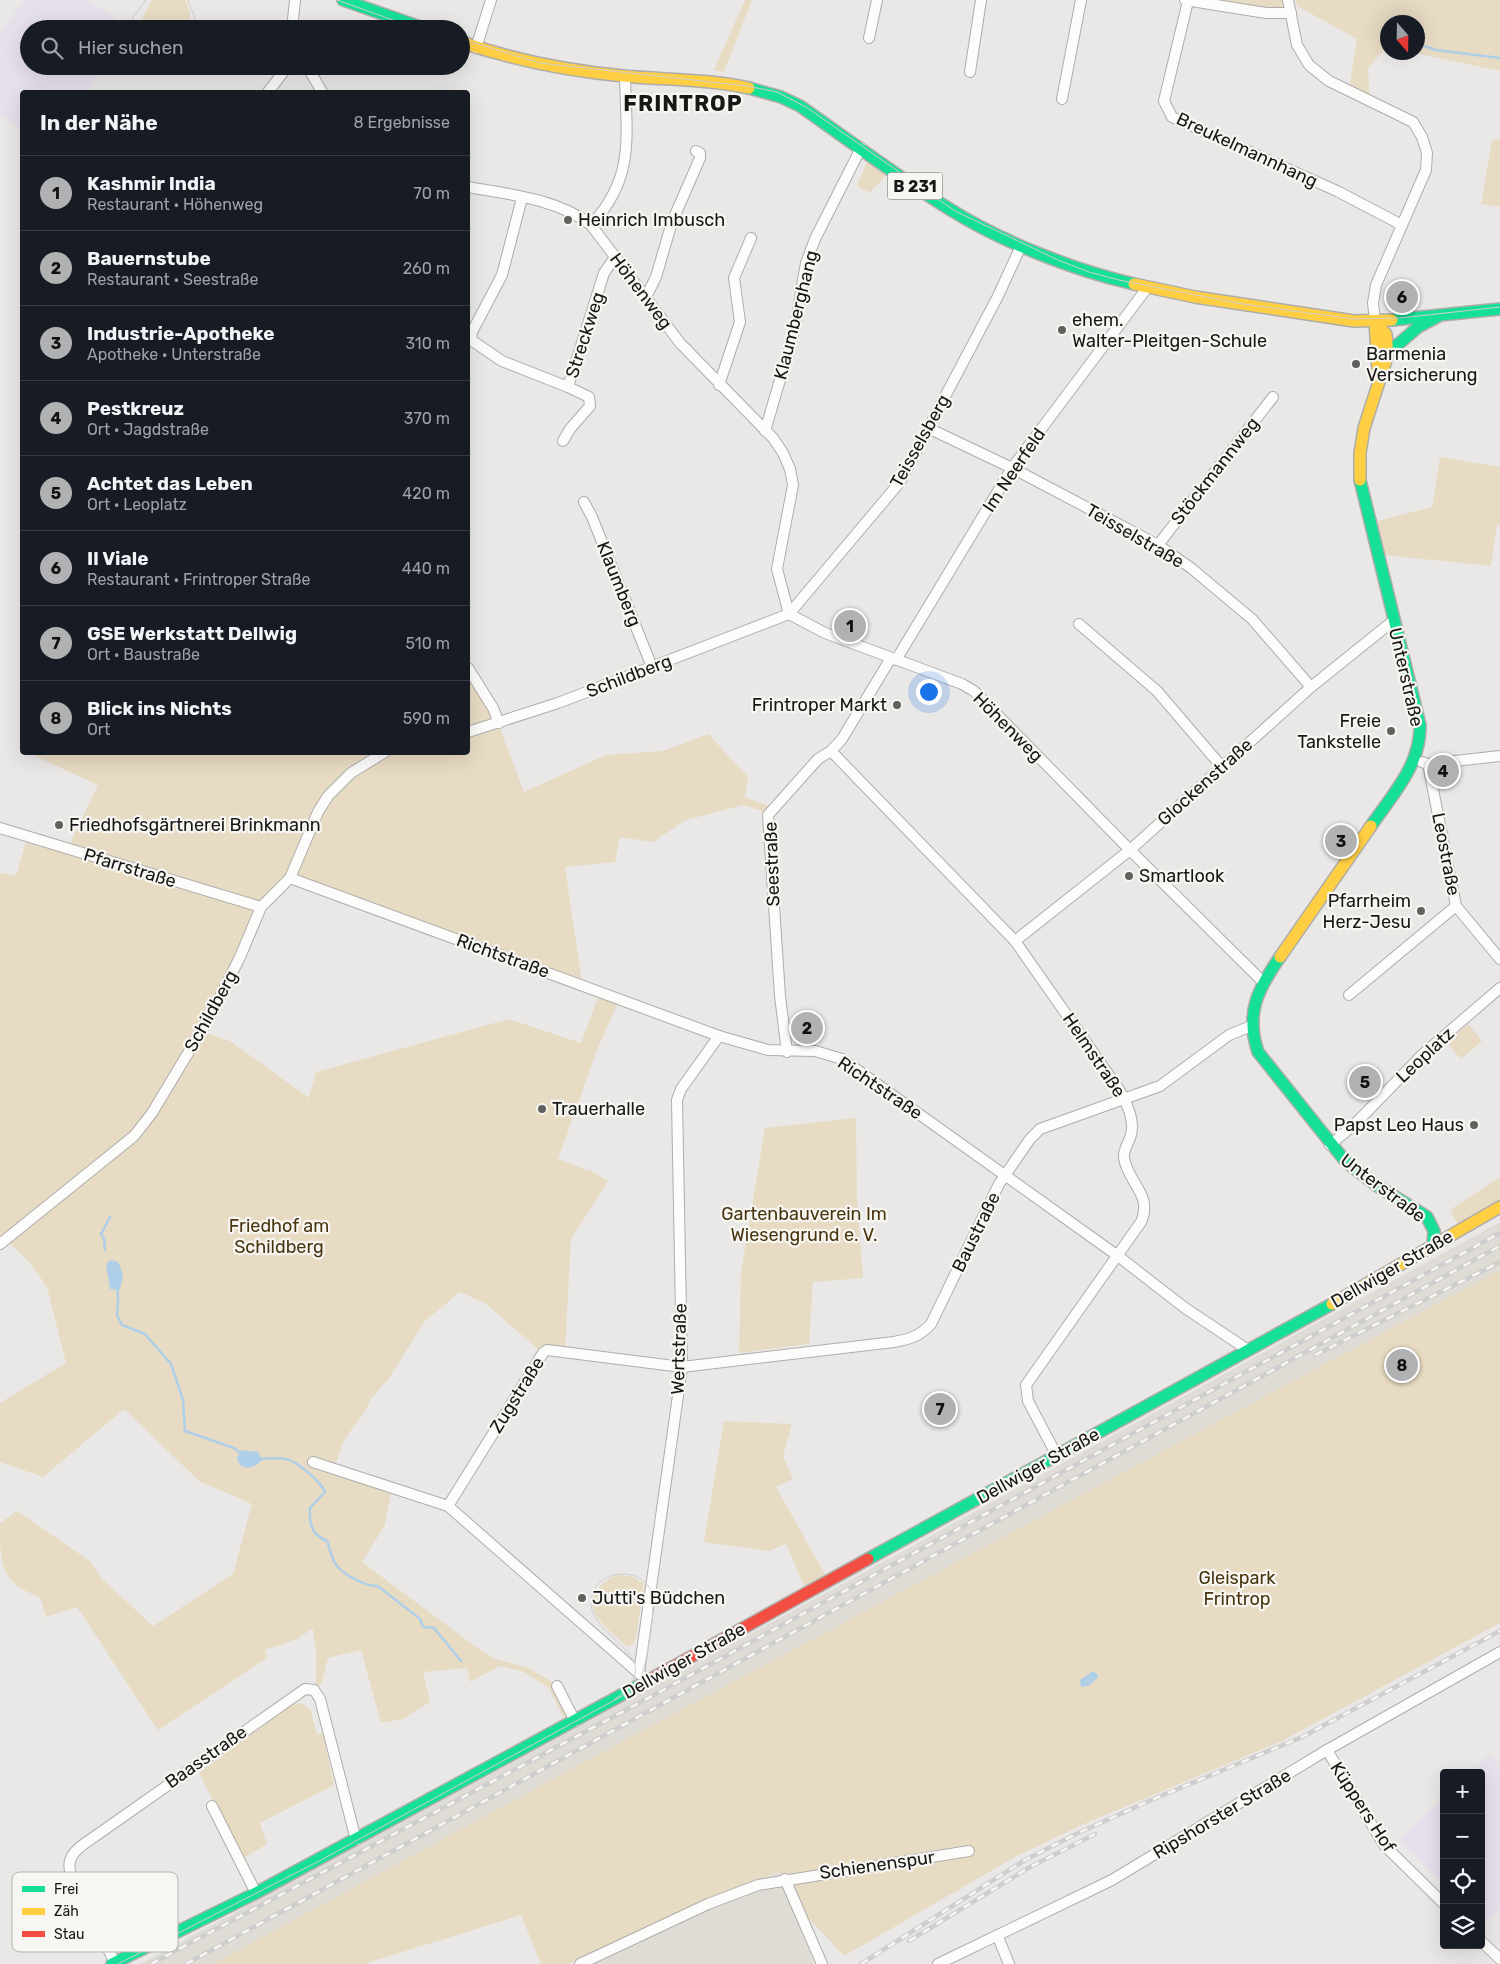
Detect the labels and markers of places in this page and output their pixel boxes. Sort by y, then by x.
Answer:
place label: Heinrich Imbusch [578,209,725,231]
marker: Heinrich Imbusch [562,214,574,226]
pin: 6 [1386,278,1418,316]
place label: ehem. Walter-Pleitgen-Schule [1072,309,1267,352]
marker: ehem. Walter-Pleitgen-Schule [1056,324,1068,336]
place label: Barmenia Versicherung [1366,343,1478,386]
marker: Barmenia Versicherung [1350,358,1362,370]
pin: 1 [834,607,866,645]
place label: Frintroper Markt [752,694,887,716]
marker: Frintroper Markt [891,699,903,711]
place label: Freie Tankstelle [1297,710,1381,753]
marker: Freie Tankstelle [1385,725,1397,737]
pin: 4 [1427,752,1459,790]
place label: Friedhofsgärtnerei Brinkmann [69,814,321,836]
marker: Friedhofsgärtnerei Brinkmann [53,819,65,831]
pin: 3 [1325,822,1357,860]
place label: Smartlook [1139,865,1225,887]
marker: Smartlook [1123,870,1135,882]
place label: Pfarrheim Herz-Jesu [1323,890,1411,933]
marker: Pfarrheim Herz-Jesu [1415,905,1427,917]
pin: 2 [791,1009,823,1047]
pin: 5 [1349,1063,1381,1101]
place label: Trauerhalle [552,1098,645,1120]
marker: Trauerhalle [536,1103,548,1115]
place label: Papst Leo Haus [1334,1114,1464,1136]
marker: Papst Leo Haus [1468,1119,1480,1131]
pin: 8 [1386,1346,1418,1384]
pin: 7 [924,1390,956,1428]
place label: Jutti's Büdchen [592,1587,725,1609]
marker: Jutti's Büdchen [576,1592,588,1604]

